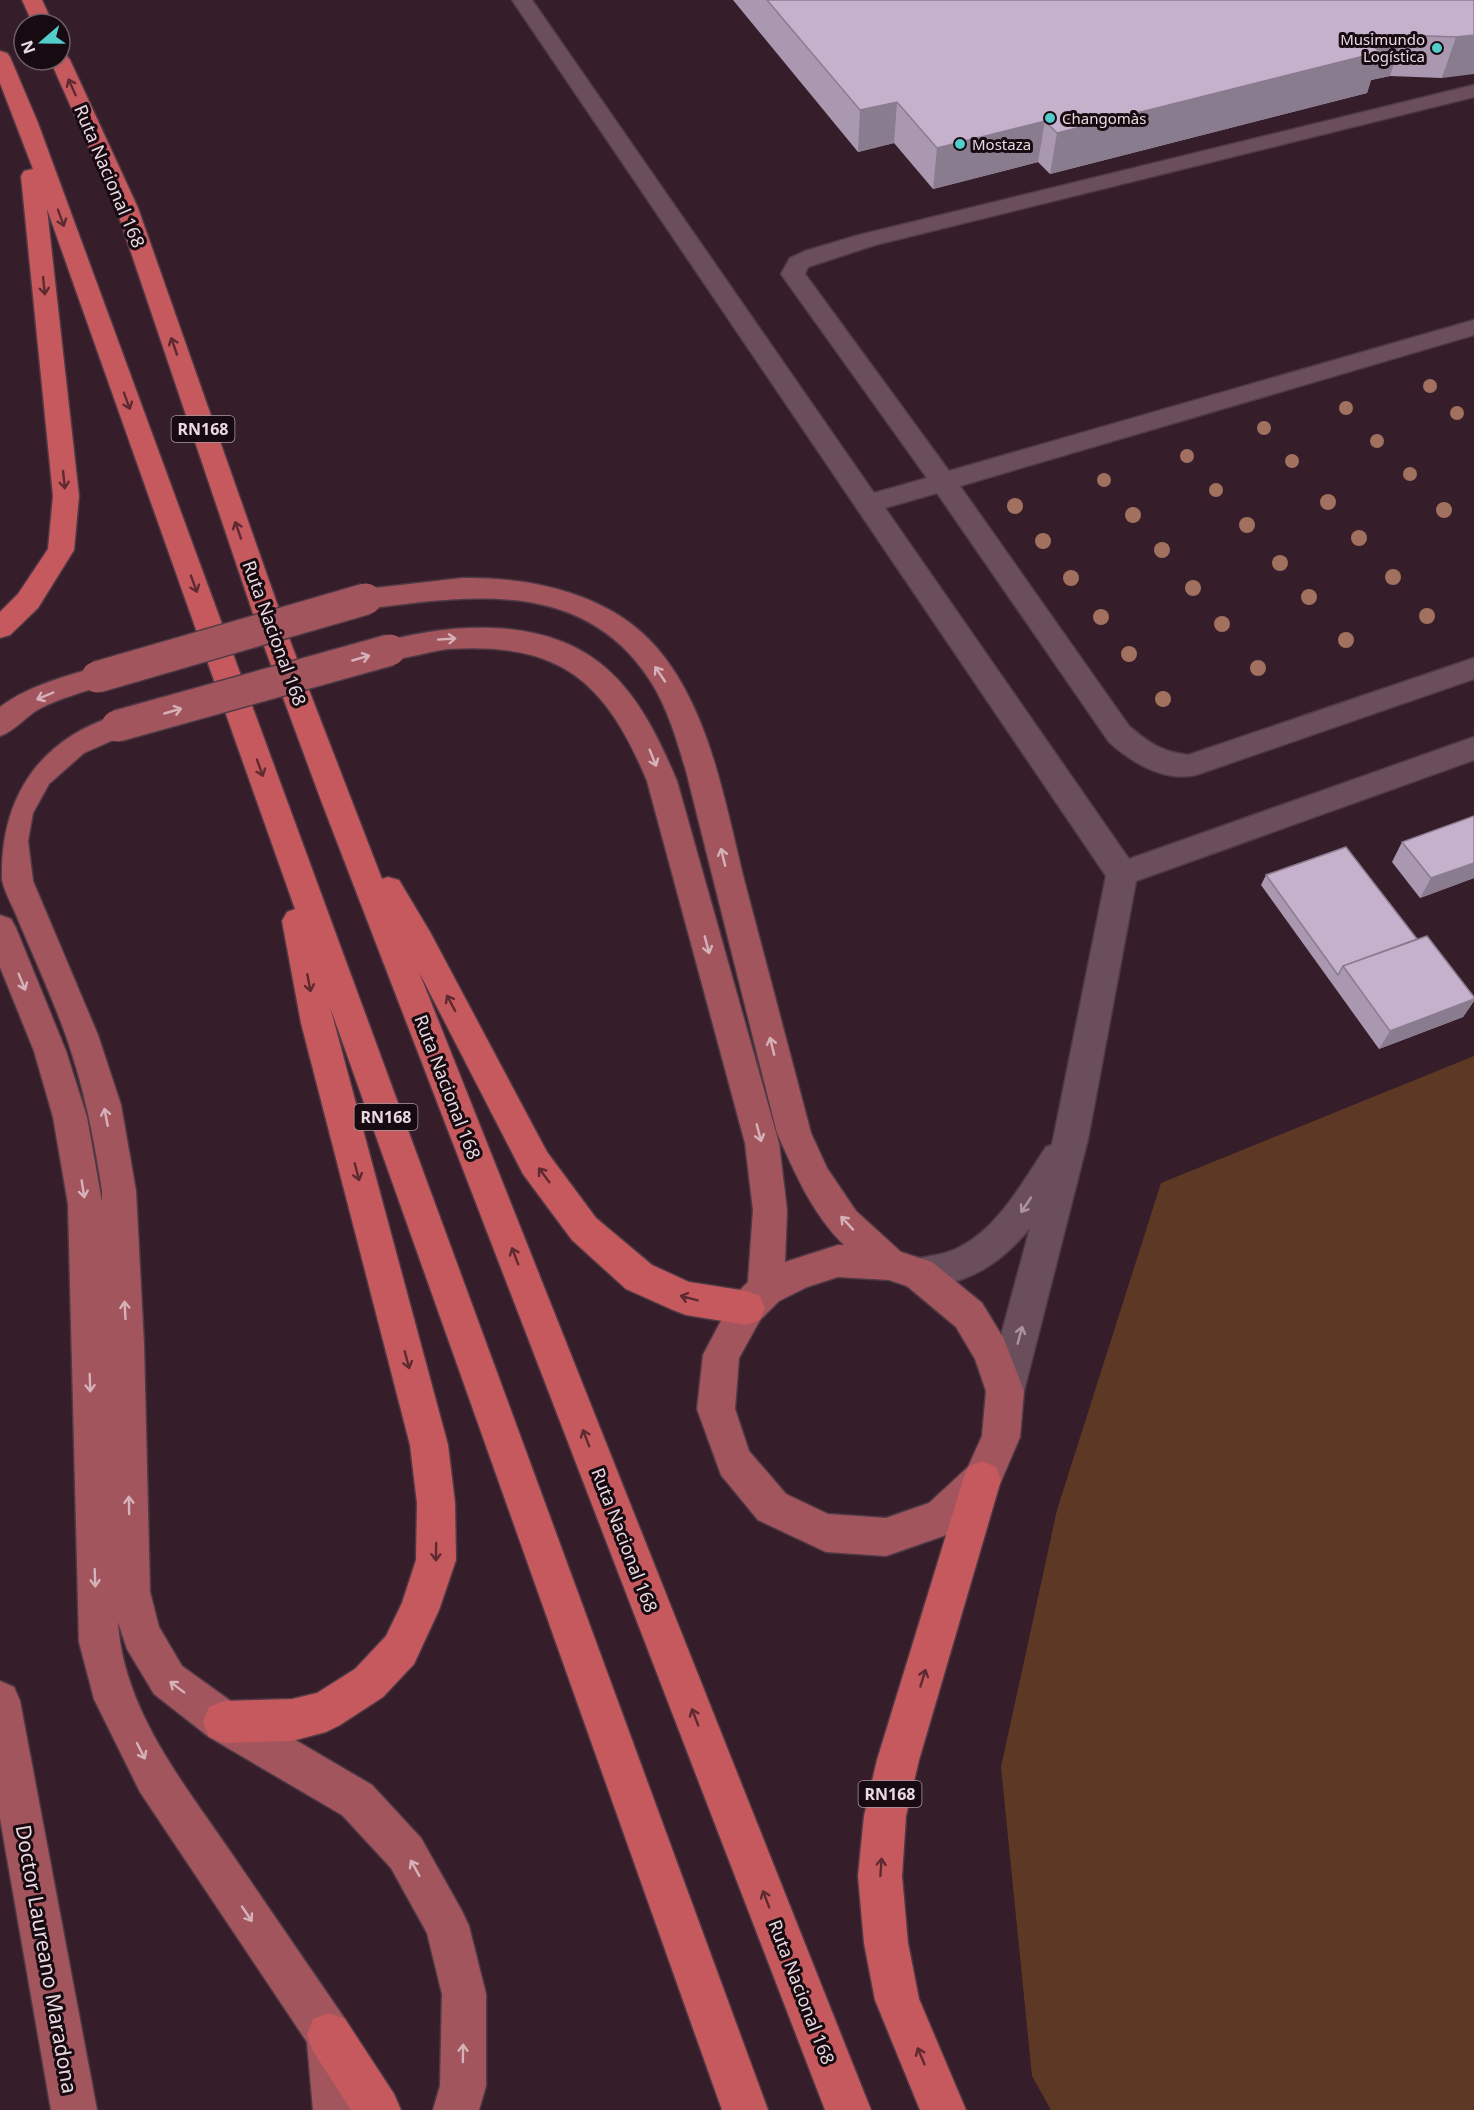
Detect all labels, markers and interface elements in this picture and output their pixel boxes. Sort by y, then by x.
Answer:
north arrow [12,12,72,72]
place label: Musimundo Logística [1340,29,1425,66]
text: N [15,37,40,57]
marker: Musimundo Logística [1430,41,1444,55]
one-way arrow [65,79,77,97]
street label: Ruta Nacional 168 [69,101,151,251]
place label: Changomàs [1062,108,1146,128]
marker: Changomàs [1043,111,1057,125]
place label: Mostaza [972,134,1031,154]
marker: Mostaza [953,137,967,151]
one-way arrow [56,208,67,227]
one-way arrow [39,275,50,295]
one-way arrow [168,337,179,356]
one-way arrow [123,391,134,410]
road number: RN168 [172,416,234,442]
one-way arrow [59,469,70,489]
one-way arrow [232,522,243,540]
street label: Ruta Nacional 168 [238,557,312,709]
one-way arrow [189,575,200,593]
one-way arrow [437,633,457,644]
one-way arrow [351,652,370,663]
one-way arrow [654,666,666,683]
one-way arrow [36,691,54,702]
one-way arrow [164,704,183,716]
one-way arrow [648,748,659,766]
one-way arrow [255,758,266,777]
one-way arrow [717,848,729,867]
one-way arrow [702,935,714,954]
one-way arrow [17,972,28,991]
one-way arrow [304,972,315,992]
one-way arrow [445,995,456,1013]
street label: Ruta Nacional 168 [409,1011,487,1163]
one-way arrow [765,1037,777,1056]
road number: RN168 [354,1104,418,1130]
one-way arrow [100,1107,111,1127]
one-way arrow [754,1123,765,1142]
one-way arrow [351,1162,363,1181]
one-way arrow [537,1167,550,1183]
one-way arrow [78,1178,89,1198]
one-way arrow [1020,1196,1032,1212]
one-way arrow [840,1216,854,1231]
one-way arrow [508,1248,519,1266]
one-way arrow [680,1291,699,1303]
one-way arrow [119,1301,130,1321]
one-way arrow [1014,1325,1026,1344]
one-way arrow [401,1350,413,1369]
one-way arrow [84,1373,96,1393]
one-way arrow [579,1429,590,1448]
street label: Ruta Nacional 168 [586,1464,664,1616]
one-way arrow [123,1496,135,1516]
one-way arrow [430,1541,441,1561]
one-way arrow [90,1568,101,1588]
one-way arrow [918,1668,929,1687]
one-way arrow [170,1681,186,1693]
one-way arrow [689,1709,700,1727]
one-way arrow [136,1741,147,1759]
road number: RN168 [858,1781,922,1807]
street label: Doctor Laureano Maradona [10,1822,84,2096]
one-way arrow [876,1858,887,1878]
one-way arrow [409,1860,421,1877]
one-way arrow [760,1890,771,1909]
one-way arrow [241,1906,253,1922]
street label: Ruta Nacional 168 [763,1916,841,2068]
one-way arrow [457,2043,469,2063]
one-way arrow [915,2047,926,2066]

